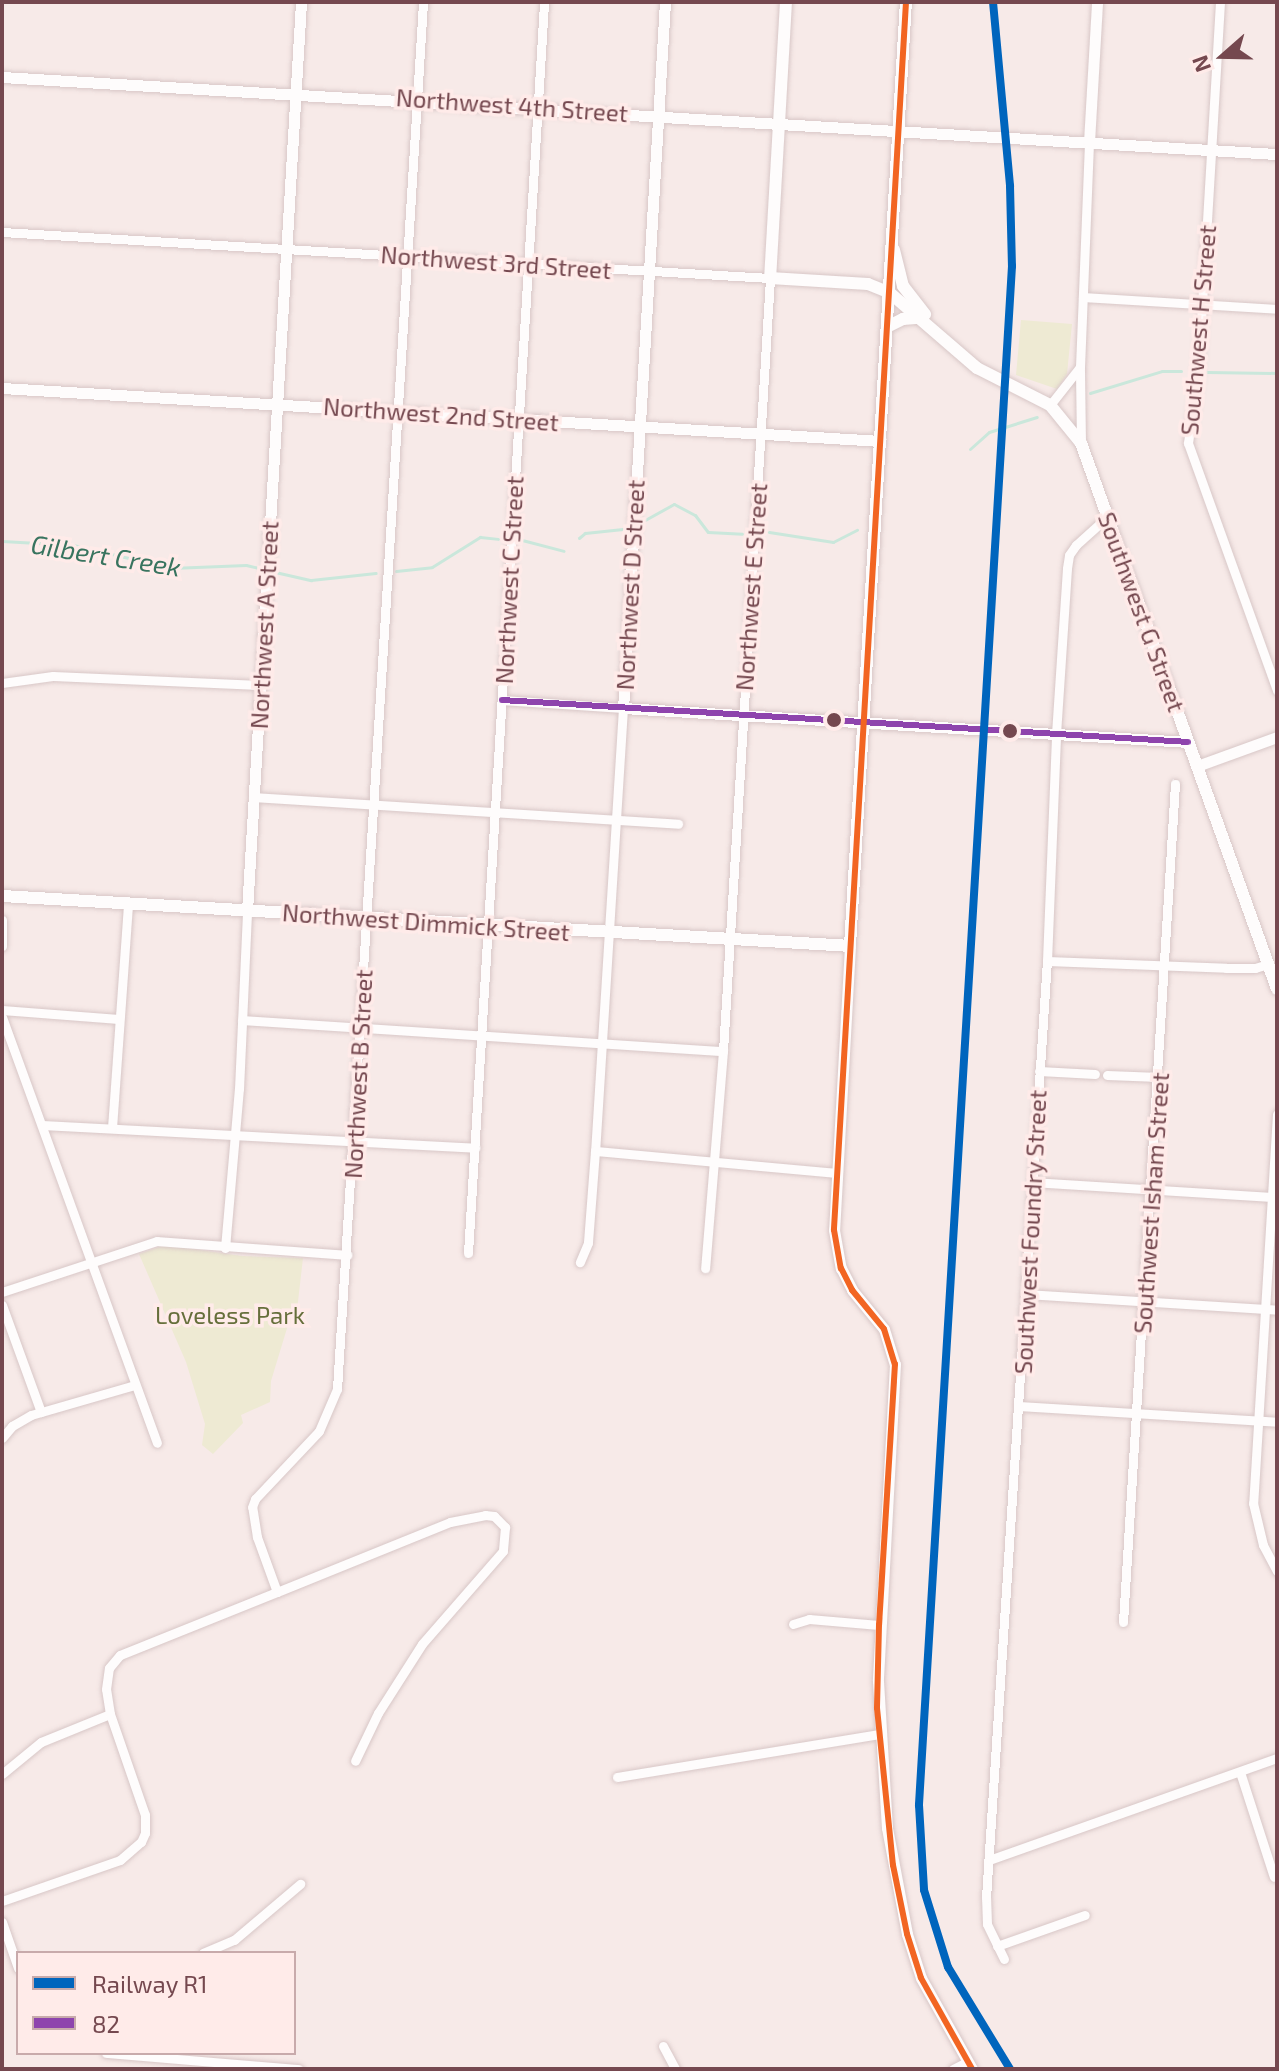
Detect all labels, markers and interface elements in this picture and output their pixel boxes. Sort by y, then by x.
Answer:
north arrow [1183,16,1263,96]
text: N [1186,52,1215,76]
street label: Northwest 4th Street [395,83,629,127]
street label: Southwest H Street [1174,224,1222,436]
street label: Northwest 3rd Street [380,240,612,284]
street label: Northwest 2nd Street [322,391,560,437]
street label: Northwest C Street [489,475,529,685]
street label: Northwest D Street [610,479,650,691]
street label: Northwest E Street [729,482,773,692]
street label: Southwest G Street [1093,508,1191,716]
street label: Northwest A Street [244,520,284,730]
water label: Gilbert Creek [29,528,183,582]
unlabelled marker [826,712,842,728]
unlabelled marker [1002,723,1018,739]
street label: Northwest Dimmick Street [281,898,571,946]
street label: Northwest B Street [338,969,378,1179]
street label: Southwest Isham Street [1128,1071,1174,1335]
street label: Southwest Foundry Street [1008,1089,1052,1375]
park label: Loveless Park [155,1301,305,1329]
legend [16,1951,296,2055]
text: Railway R1 [92,1969,208,1998]
text: 82 [92,2009,120,2038]

